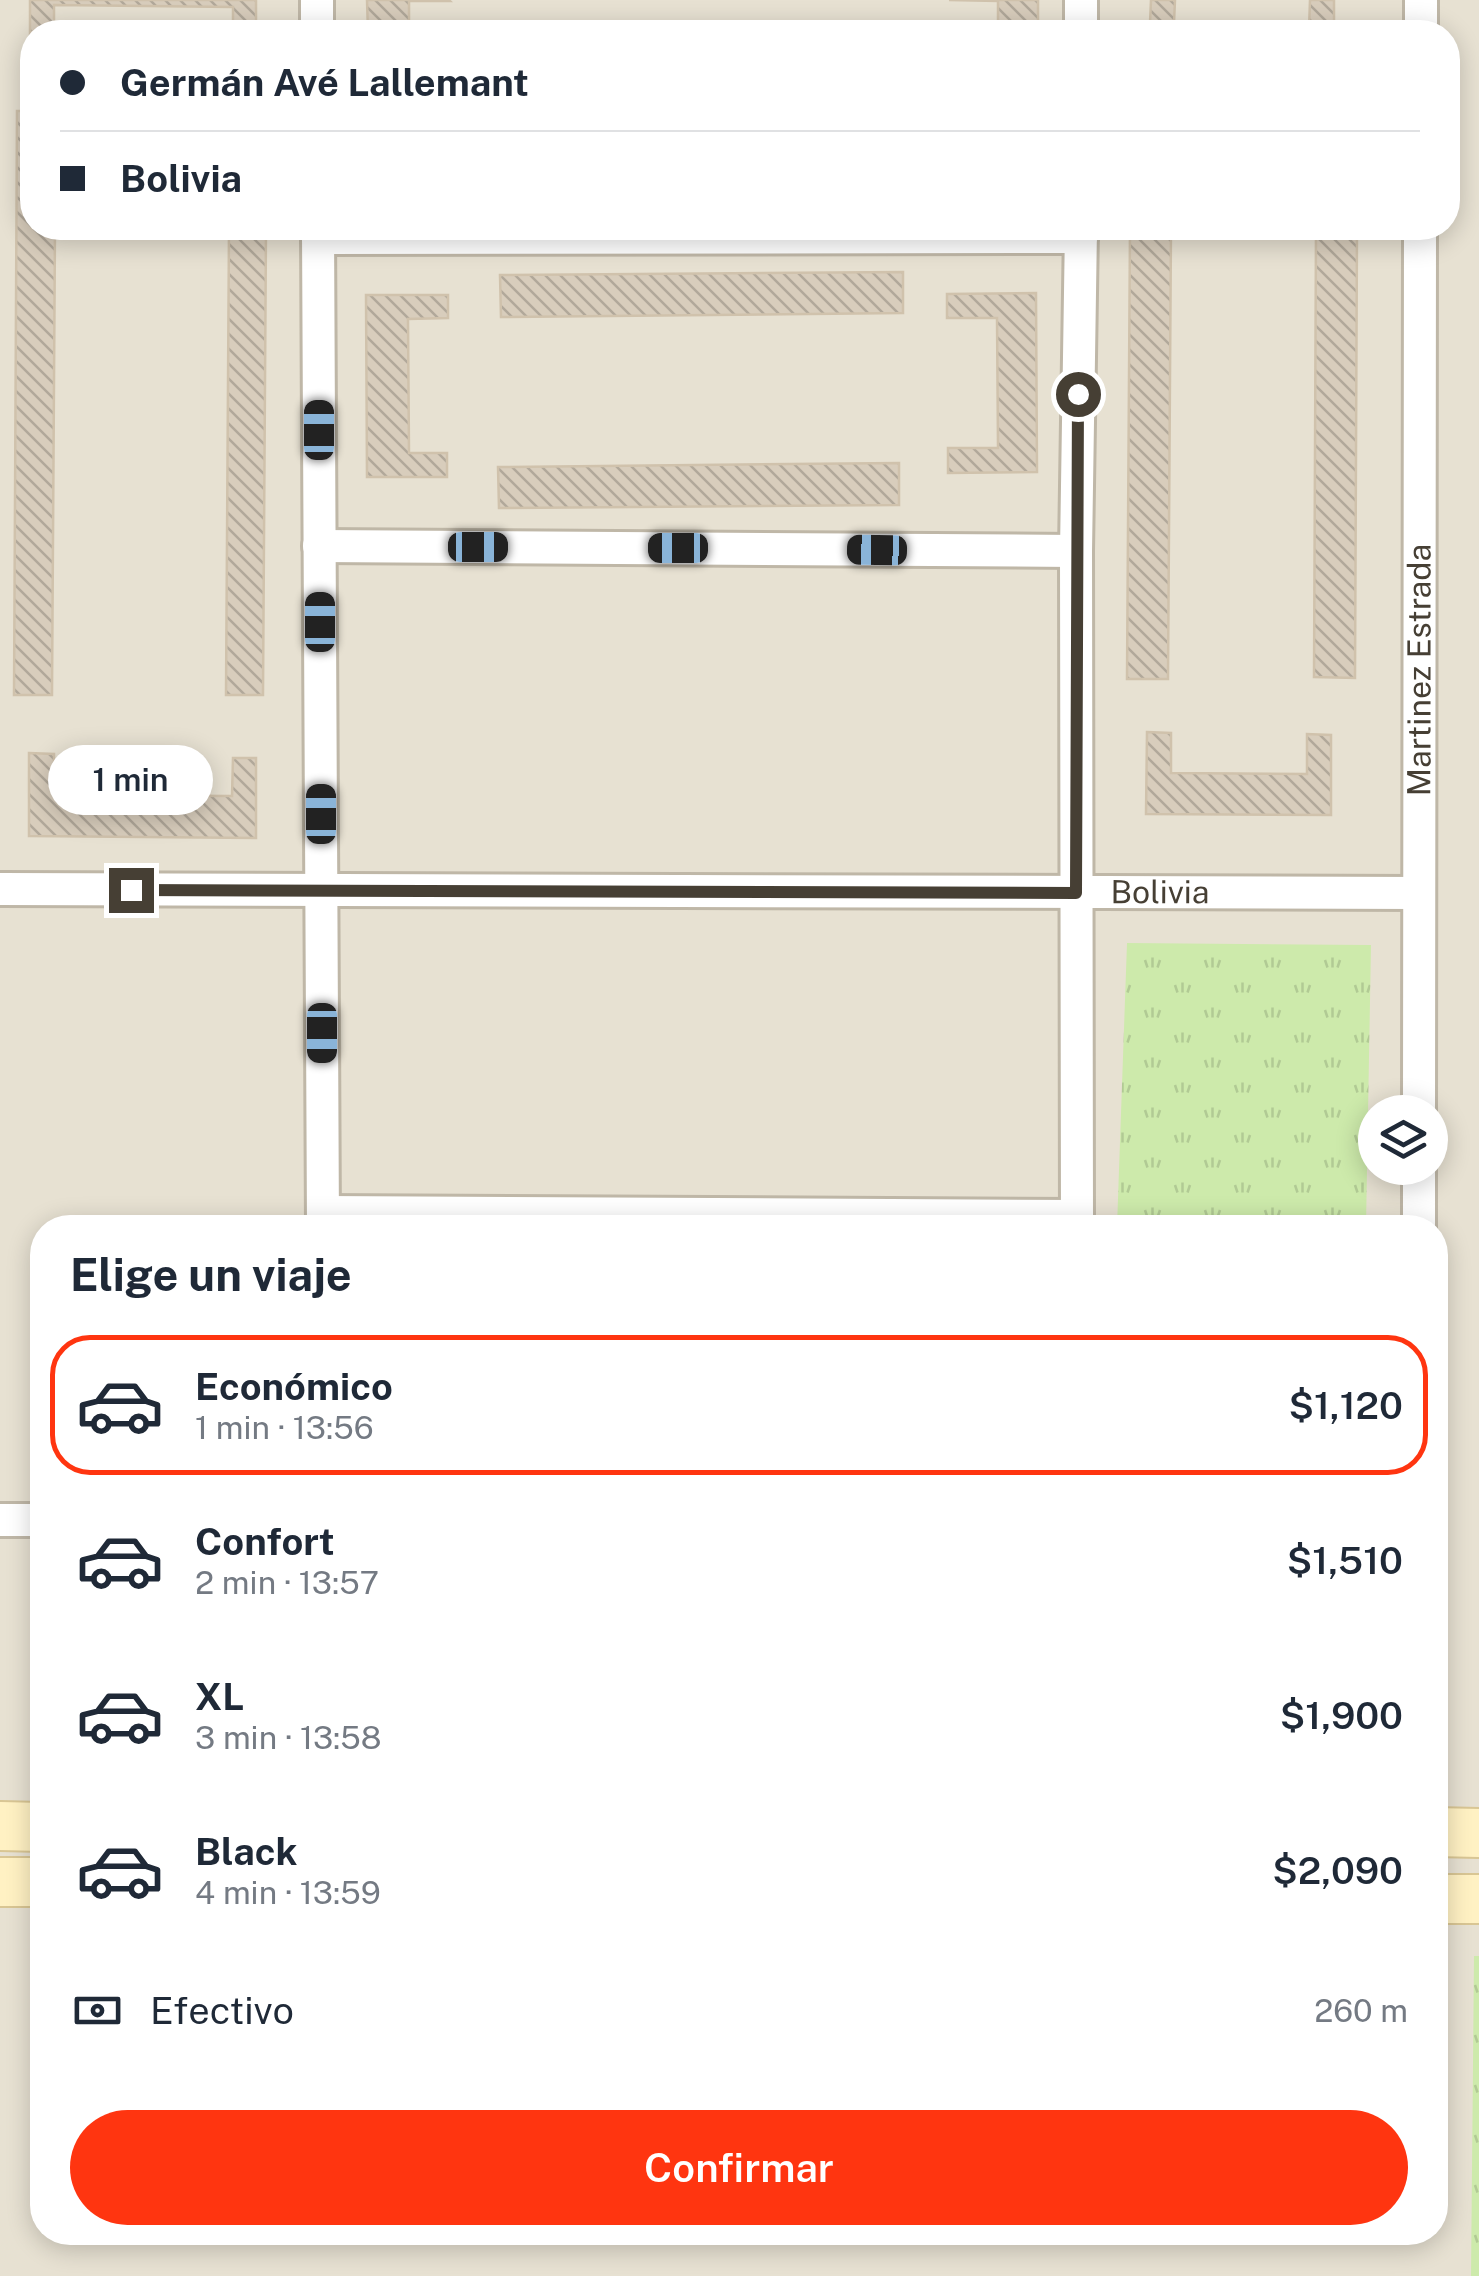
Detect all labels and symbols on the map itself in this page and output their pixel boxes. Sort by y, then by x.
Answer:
route start [1056,372,1101,417]
car [304,400,334,460]
car [448,532,508,562]
car [648,533,708,563]
car [847,534,907,566]
street label: Martinez Estrada [1400,544,1438,796]
car [305,592,335,652]
callout: 1 min [48,745,214,815]
car [306,784,336,844]
route end [109,868,154,913]
street label: Bolivia [1110,873,1210,910]
car [307,1003,337,1063]

